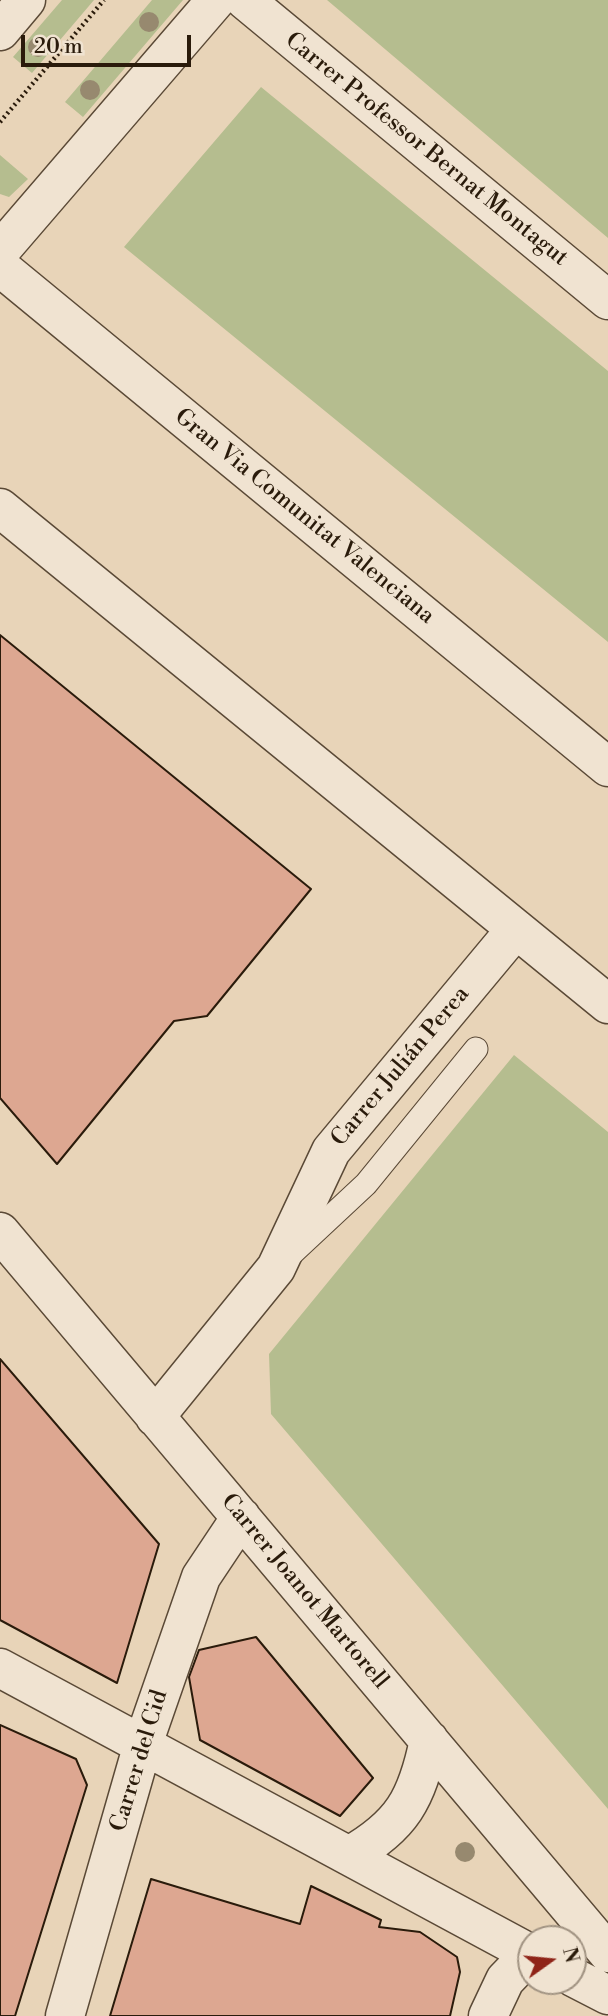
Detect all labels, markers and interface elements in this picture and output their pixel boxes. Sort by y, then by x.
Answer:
scale bar [24,21,194,65]
street label: Carrer Professor Bernat Montagut [279,27,573,273]
text: 20 m [34,34,83,60]
street label: Gran Via Comunitat Valenciana [168,404,440,630]
street label: Carrer Julián Perea [326,981,476,1153]
street label: Carrer Joanot Martorell [214,1489,394,1695]
street label: Carrer del Cid [105,1687,175,1835]
north arrow [517,1925,587,1995]
text: N [557,1945,584,1965]

